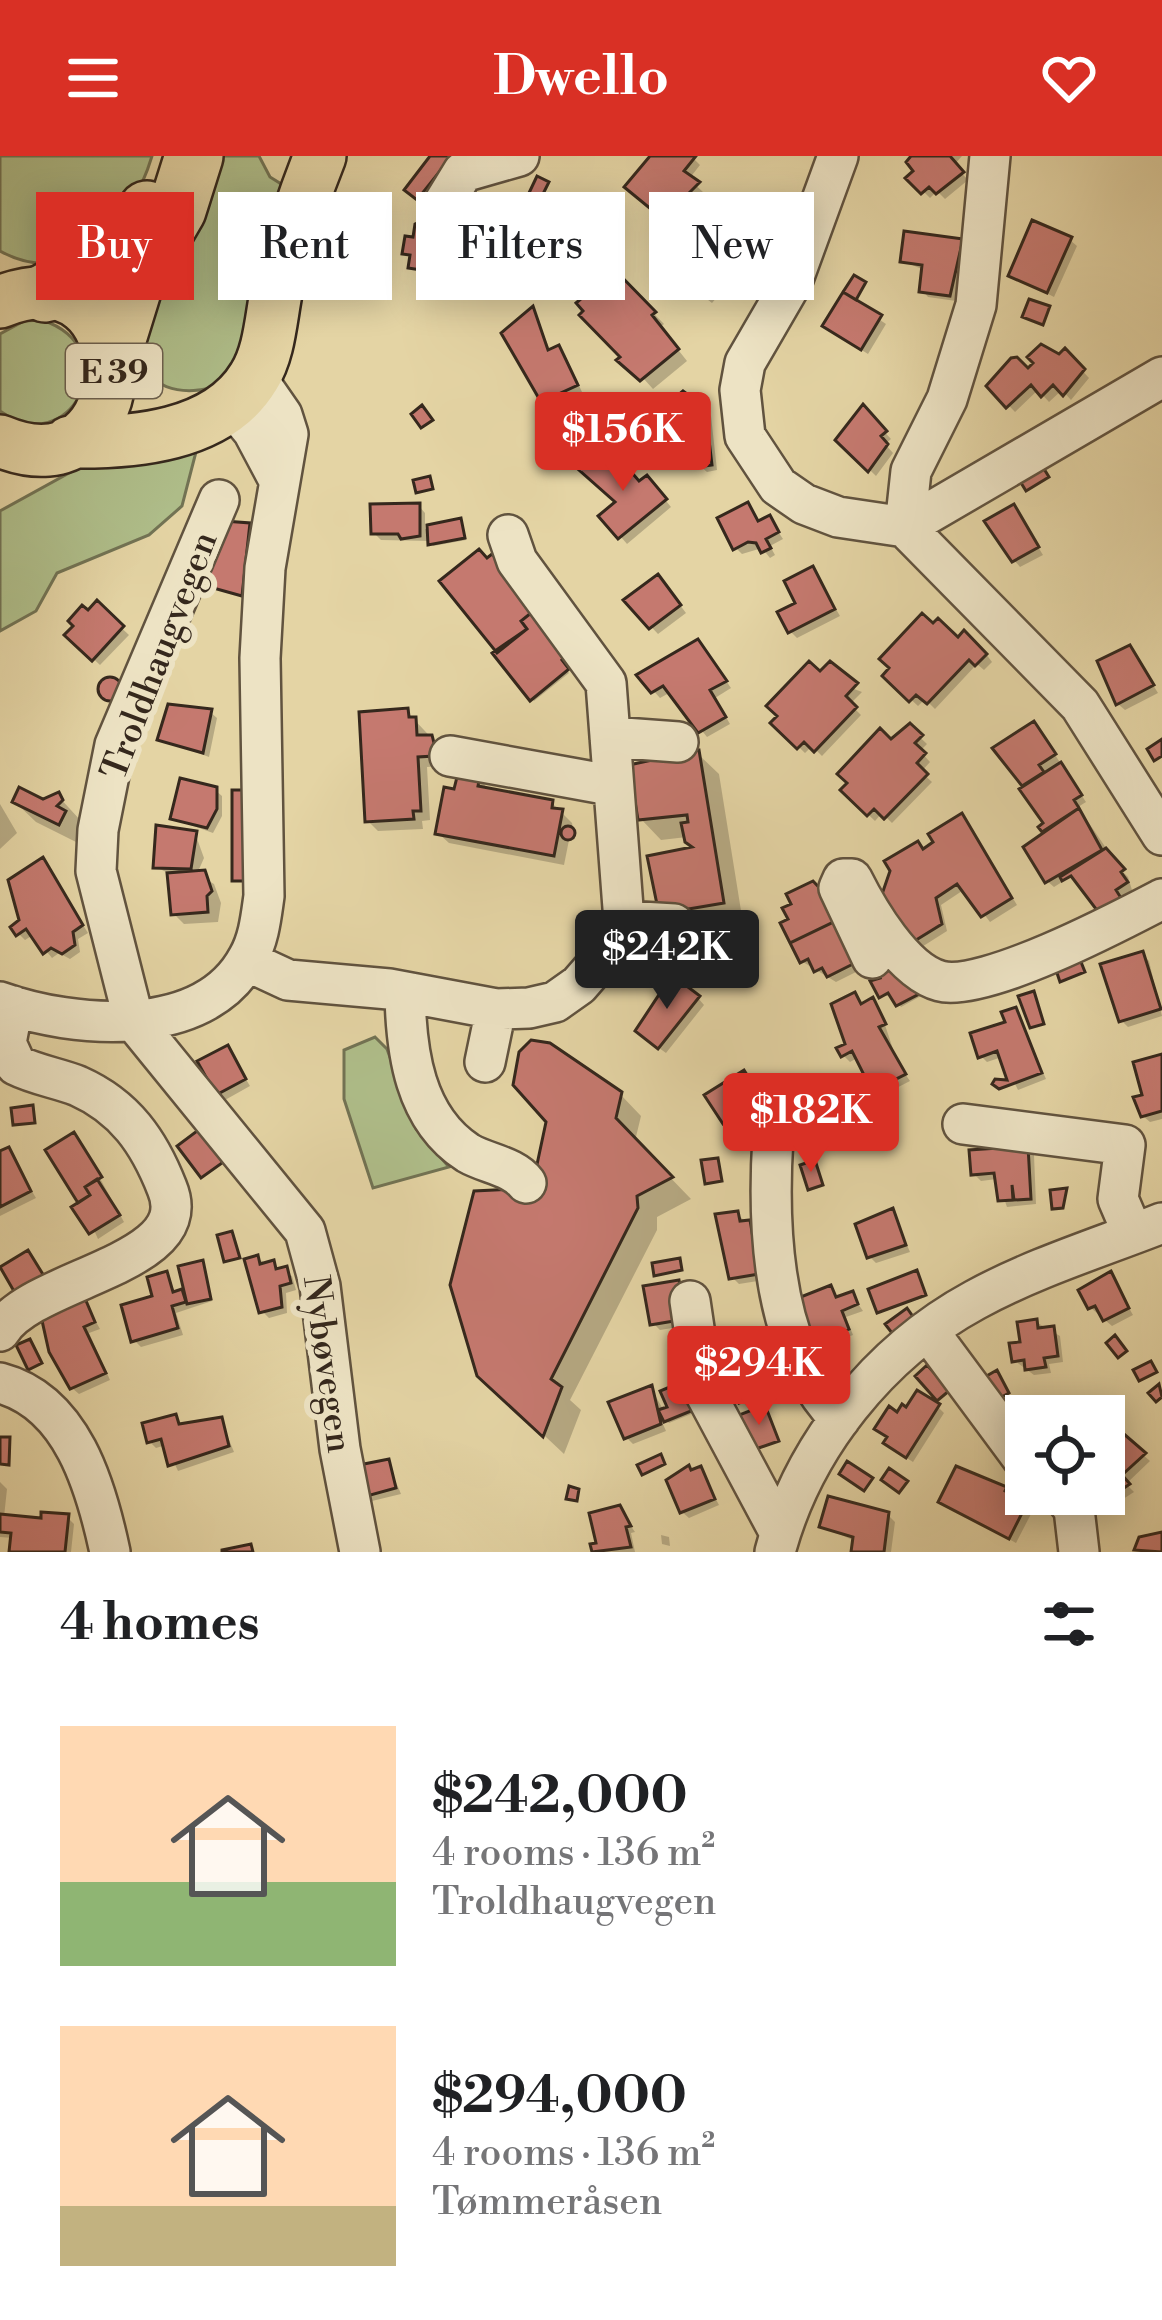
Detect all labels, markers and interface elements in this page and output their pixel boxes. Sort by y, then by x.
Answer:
text: Dwello [493,44,669,112]
icon: menu [60,45,126,111]
icon: heart [1036,45,1102,111]
chip: Buy [36,192,194,300]
chip: Rent [218,192,392,300]
chip: Filters [416,192,625,300]
chip: New [649,192,814,300]
road number: E 39 [66,344,162,398]
pin: $156K [539,392,707,494]
text: $156K [562,406,684,455]
street label: Troldhaugvegen [92,525,228,786]
pin: $242K [583,910,751,1012]
text: $242K [602,924,732,973]
pin: $182K [727,1073,895,1175]
text: $182K [750,1087,872,1136]
street label: Nybøvegen [292,1273,361,1456]
pin: $294K [675,1326,843,1428]
text: $294K [694,1340,824,1389]
map controls [1005,1395,1125,1515]
button: locate [1005,1395,1125,1515]
icon: filters [1036,1591,1102,1657]
text: 4 homes [60,1592,260,1656]
text: $242,000 [432,1765,688,1829]
icon: home [156,1774,300,1918]
text: 4 rooms · 136 m² [432,1829,715,1878]
text: Troldhaugvegen [432,1878,716,1927]
text: $294,000 [432,2065,687,2129]
icon: home [156,2074,300,2218]
text: 4 rooms · 136 m² [432,2129,715,2178]
text: Tømmeråsen [432,2178,662,2227]

